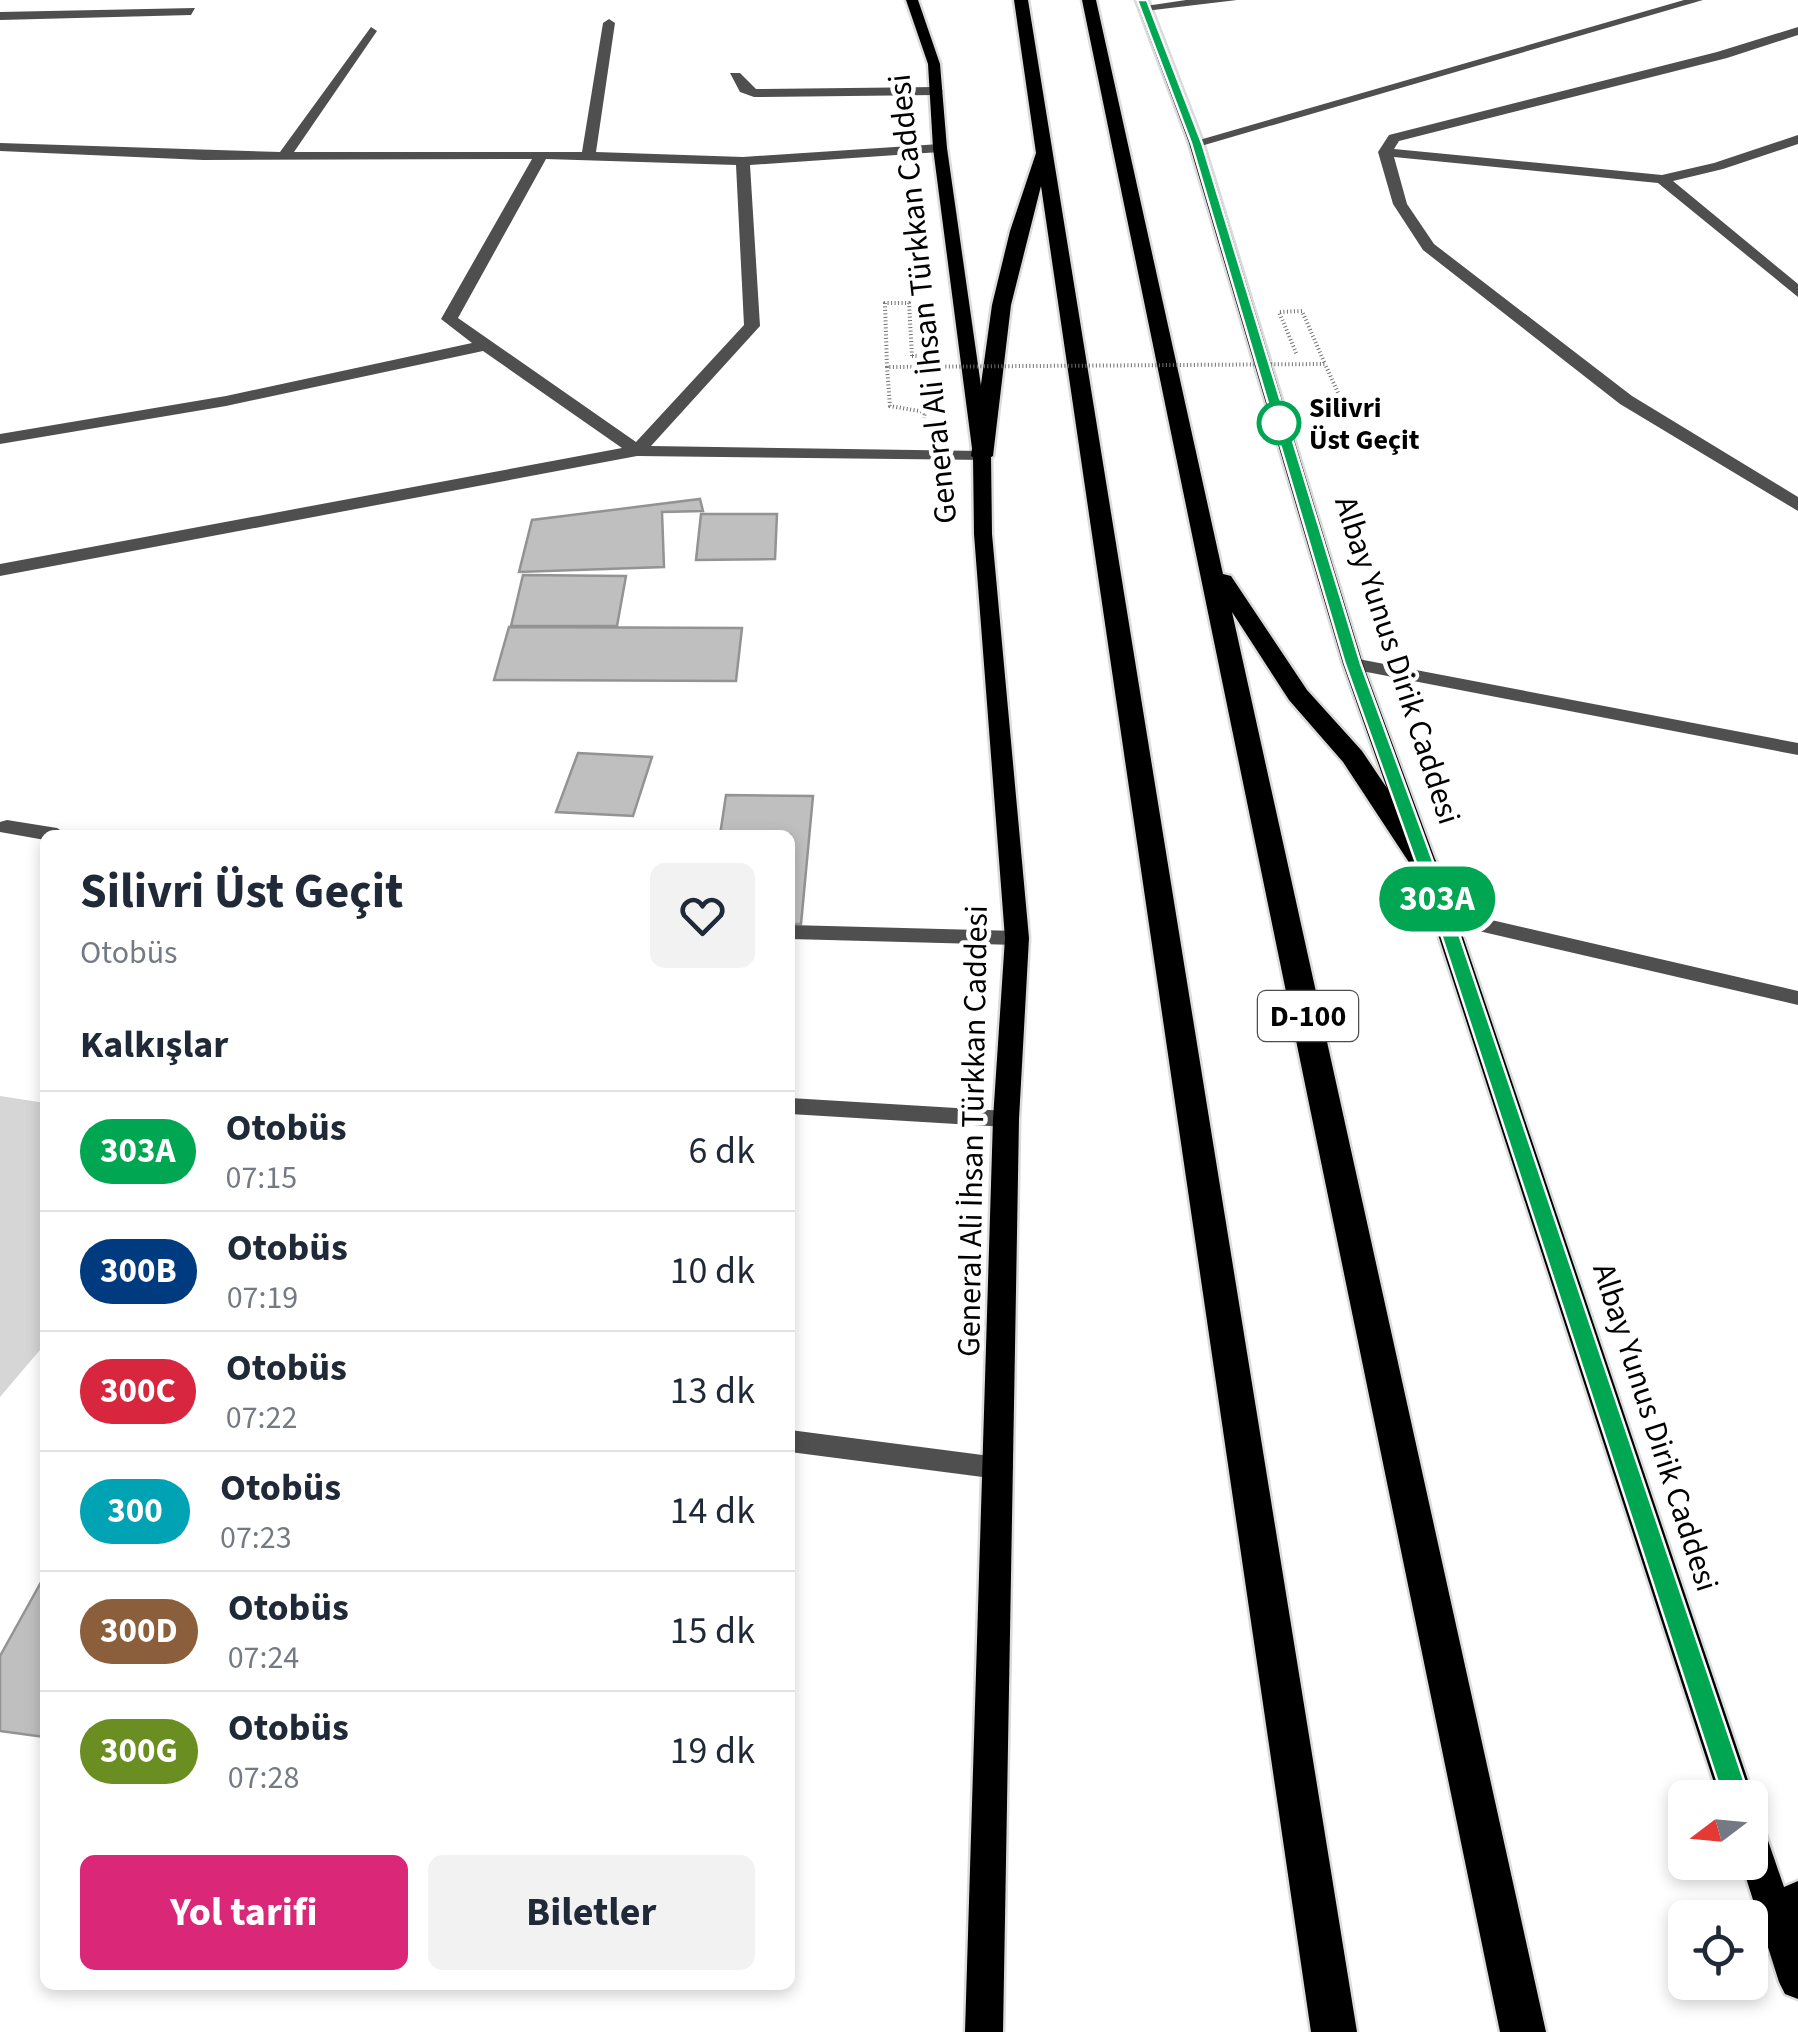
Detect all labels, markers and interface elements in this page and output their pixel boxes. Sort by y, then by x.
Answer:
street label: General Ali İhsan Türkkan Caddesi [877,72,969,526]
place label: Silivri Üst Geçit [1309,388,1420,460]
marker: Silivri Üst Geçit [1258,402,1300,444]
street label: Albay Yunus Dirik Caddesi [1322,490,1472,830]
text: Silivri Üst Geçit [80,858,403,926]
button: heart [650,863,755,968]
line badge: 303A [1367,866,1507,932]
text: 303A [1399,874,1475,924]
street label: General Ali İhsan Türkkan Caddesi [946,905,1000,1357]
text: Otobüs [80,930,177,976]
road number: D-100 [1258,991,1358,1041]
text: Kalkışlar [80,1018,228,1072]
text: Otobüs [226,1101,347,1155]
text: 6 dk [689,1124,755,1178]
text: 303A [100,1126,176,1176]
text: 07:15 [226,1155,297,1201]
text: Otobüs [227,1221,348,1275]
text: 10 dk [670,1244,755,1298]
text: 300B [100,1246,177,1296]
street label: Albay Yunus Dirik Caddesi [1580,1257,1730,1597]
text: 07:19 [227,1275,298,1321]
text: Otobüs [226,1341,347,1395]
text: 13 dk [670,1364,755,1418]
text: 300C [100,1366,176,1416]
text: 07:22 [226,1395,297,1441]
text: Otobüs [220,1461,341,1515]
text: 14 dk [670,1484,755,1538]
text: 300 [107,1486,163,1536]
text: 07:23 [220,1515,292,1561]
text: Otobüs [228,1581,349,1635]
text: 15 dk [670,1604,755,1658]
text: 300D [100,1606,178,1656]
text: 07:24 [228,1635,299,1681]
text: Otobüs [228,1701,349,1755]
text: 19 dk [670,1724,755,1778]
text: 300G [100,1726,178,1776]
text: 07:28 [228,1755,299,1801]
north arrow [1668,1780,1768,1880]
map controls [1668,1780,1768,2000]
button: Yol tarifi [80,1855,408,1970]
button: Biletler [428,1855,755,1970]
button: locate [1668,1900,1768,2000]

